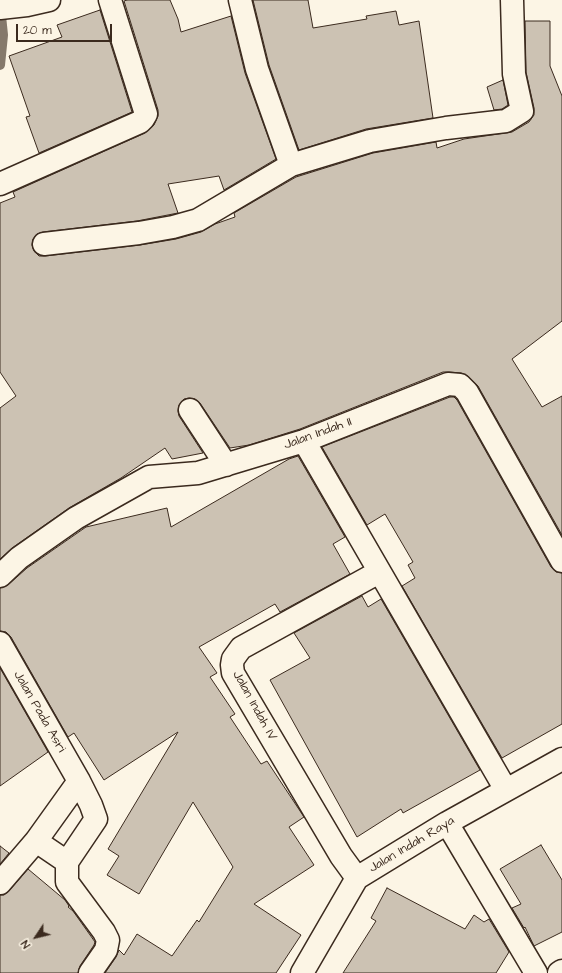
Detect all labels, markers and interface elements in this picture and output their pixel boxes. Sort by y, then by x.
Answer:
scale bar [18,16,114,42]
text: 20 m [23,22,52,39]
street label: Jalan Indah II [282,414,354,454]
street label: Jalan Indah IV [228,668,280,744]
street label: Jalan Pada Asri [9,669,69,755]
street label: Jalan Indah Raya [366,813,458,877]
north arrow [16,917,56,957]
text: N [18,937,34,951]

